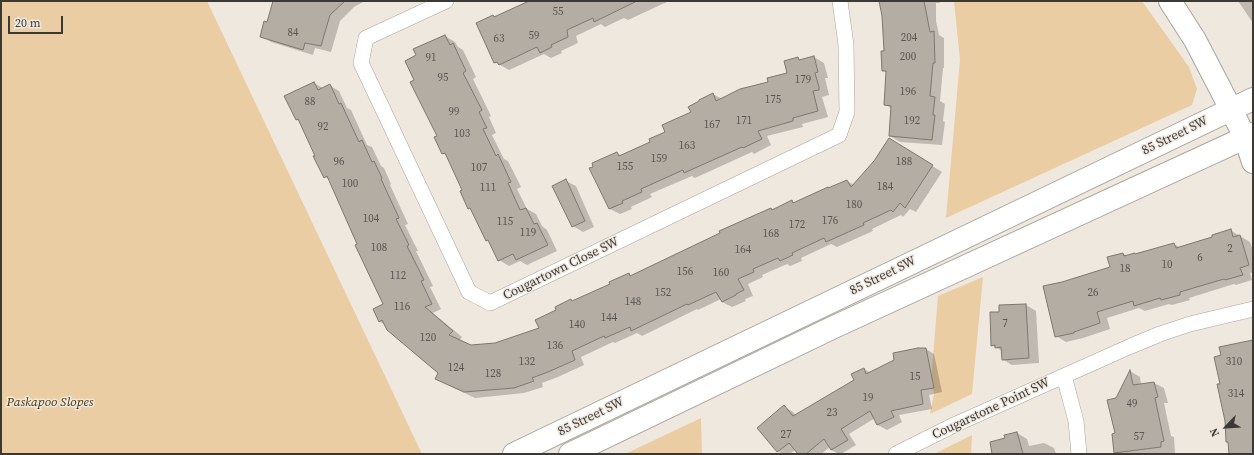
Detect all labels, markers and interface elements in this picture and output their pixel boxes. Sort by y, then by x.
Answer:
house number: 55 [553,5,563,19]
scale bar [10,8,65,34]
text: 20 m [15,15,41,31]
house number: 84 [288,26,298,40]
house number: 59 [529,29,539,43]
house number: 204 [901,31,917,45]
house number: 63 [494,32,504,46]
house number: 200 [900,50,916,64]
house number: 91 [426,51,436,65]
house number: 95 [438,71,448,85]
house number: 179 [795,73,811,87]
house number: 196 [900,85,916,99]
house number: 175 [765,93,781,107]
house number: 88 [305,95,315,109]
house number: 99 [449,105,459,119]
street label: 85 Street SW [1139,113,1211,159]
house number: 171 [736,114,752,128]
house number: 192 [904,114,920,128]
house number: 167 [704,118,720,132]
house number: 92 [318,120,328,134]
house number: 103 [454,127,470,141]
house number: 163 [679,139,695,153]
house number: 159 [651,152,667,166]
house number: 96 [334,155,344,169]
house number: 188 [896,155,912,169]
house number: 155 [617,160,633,174]
house number: 107 [471,161,487,175]
house number: 100 [342,177,358,191]
house number: 184 [877,180,893,194]
house number: 111 [480,181,496,195]
house number: 180 [846,198,862,212]
house number: 104 [363,212,379,226]
house number: 176 [822,214,838,228]
house number: 115 [497,215,513,229]
house number: 172 [789,218,805,232]
house number: 119 [520,226,536,240]
house number: 168 [763,227,779,241]
street label: Cougartown Close SW [501,234,621,304]
house number: 108 [371,241,387,255]
house number: 2 [1227,242,1233,256]
house number: 164 [735,243,751,257]
house number: 6 [1197,251,1203,265]
street label: 85 Street SW [847,253,919,299]
house number: 10 [1162,258,1172,272]
house number: 18 [1120,262,1130,276]
house number: 156 [677,265,693,279]
house number: 160 [713,266,729,280]
house number: 112 [390,269,406,283]
house number: 152 [655,286,671,300]
house number: 26 [1088,286,1098,300]
house number: 148 [625,295,641,309]
house number: 116 [394,300,410,314]
house number: 144 [601,311,617,325]
house number: 7 [1002,317,1008,331]
house number: 140 [569,318,585,332]
house number: 120 [420,331,436,345]
house number: 136 [547,339,563,353]
house number: 132 [519,355,535,369]
house number: 310 [1226,355,1242,369]
house number: 124 [448,361,464,375]
house number: 128 [485,367,501,381]
house number: 15 [910,370,920,384]
street label: Cougarstone Point SW [930,375,1052,443]
house number: 314 [1228,387,1244,401]
house number: 19 [863,391,873,405]
street label: 85 Street SW [555,394,627,440]
park label: Paskapoo Slopes [7,395,93,411]
house number: 49 [1127,397,1137,411]
house number: 23 [827,406,837,420]
north arrow [1206,407,1246,447]
text: N [1206,425,1223,439]
house number: 27 [781,428,791,442]
house number: 57 [1134,430,1144,444]

